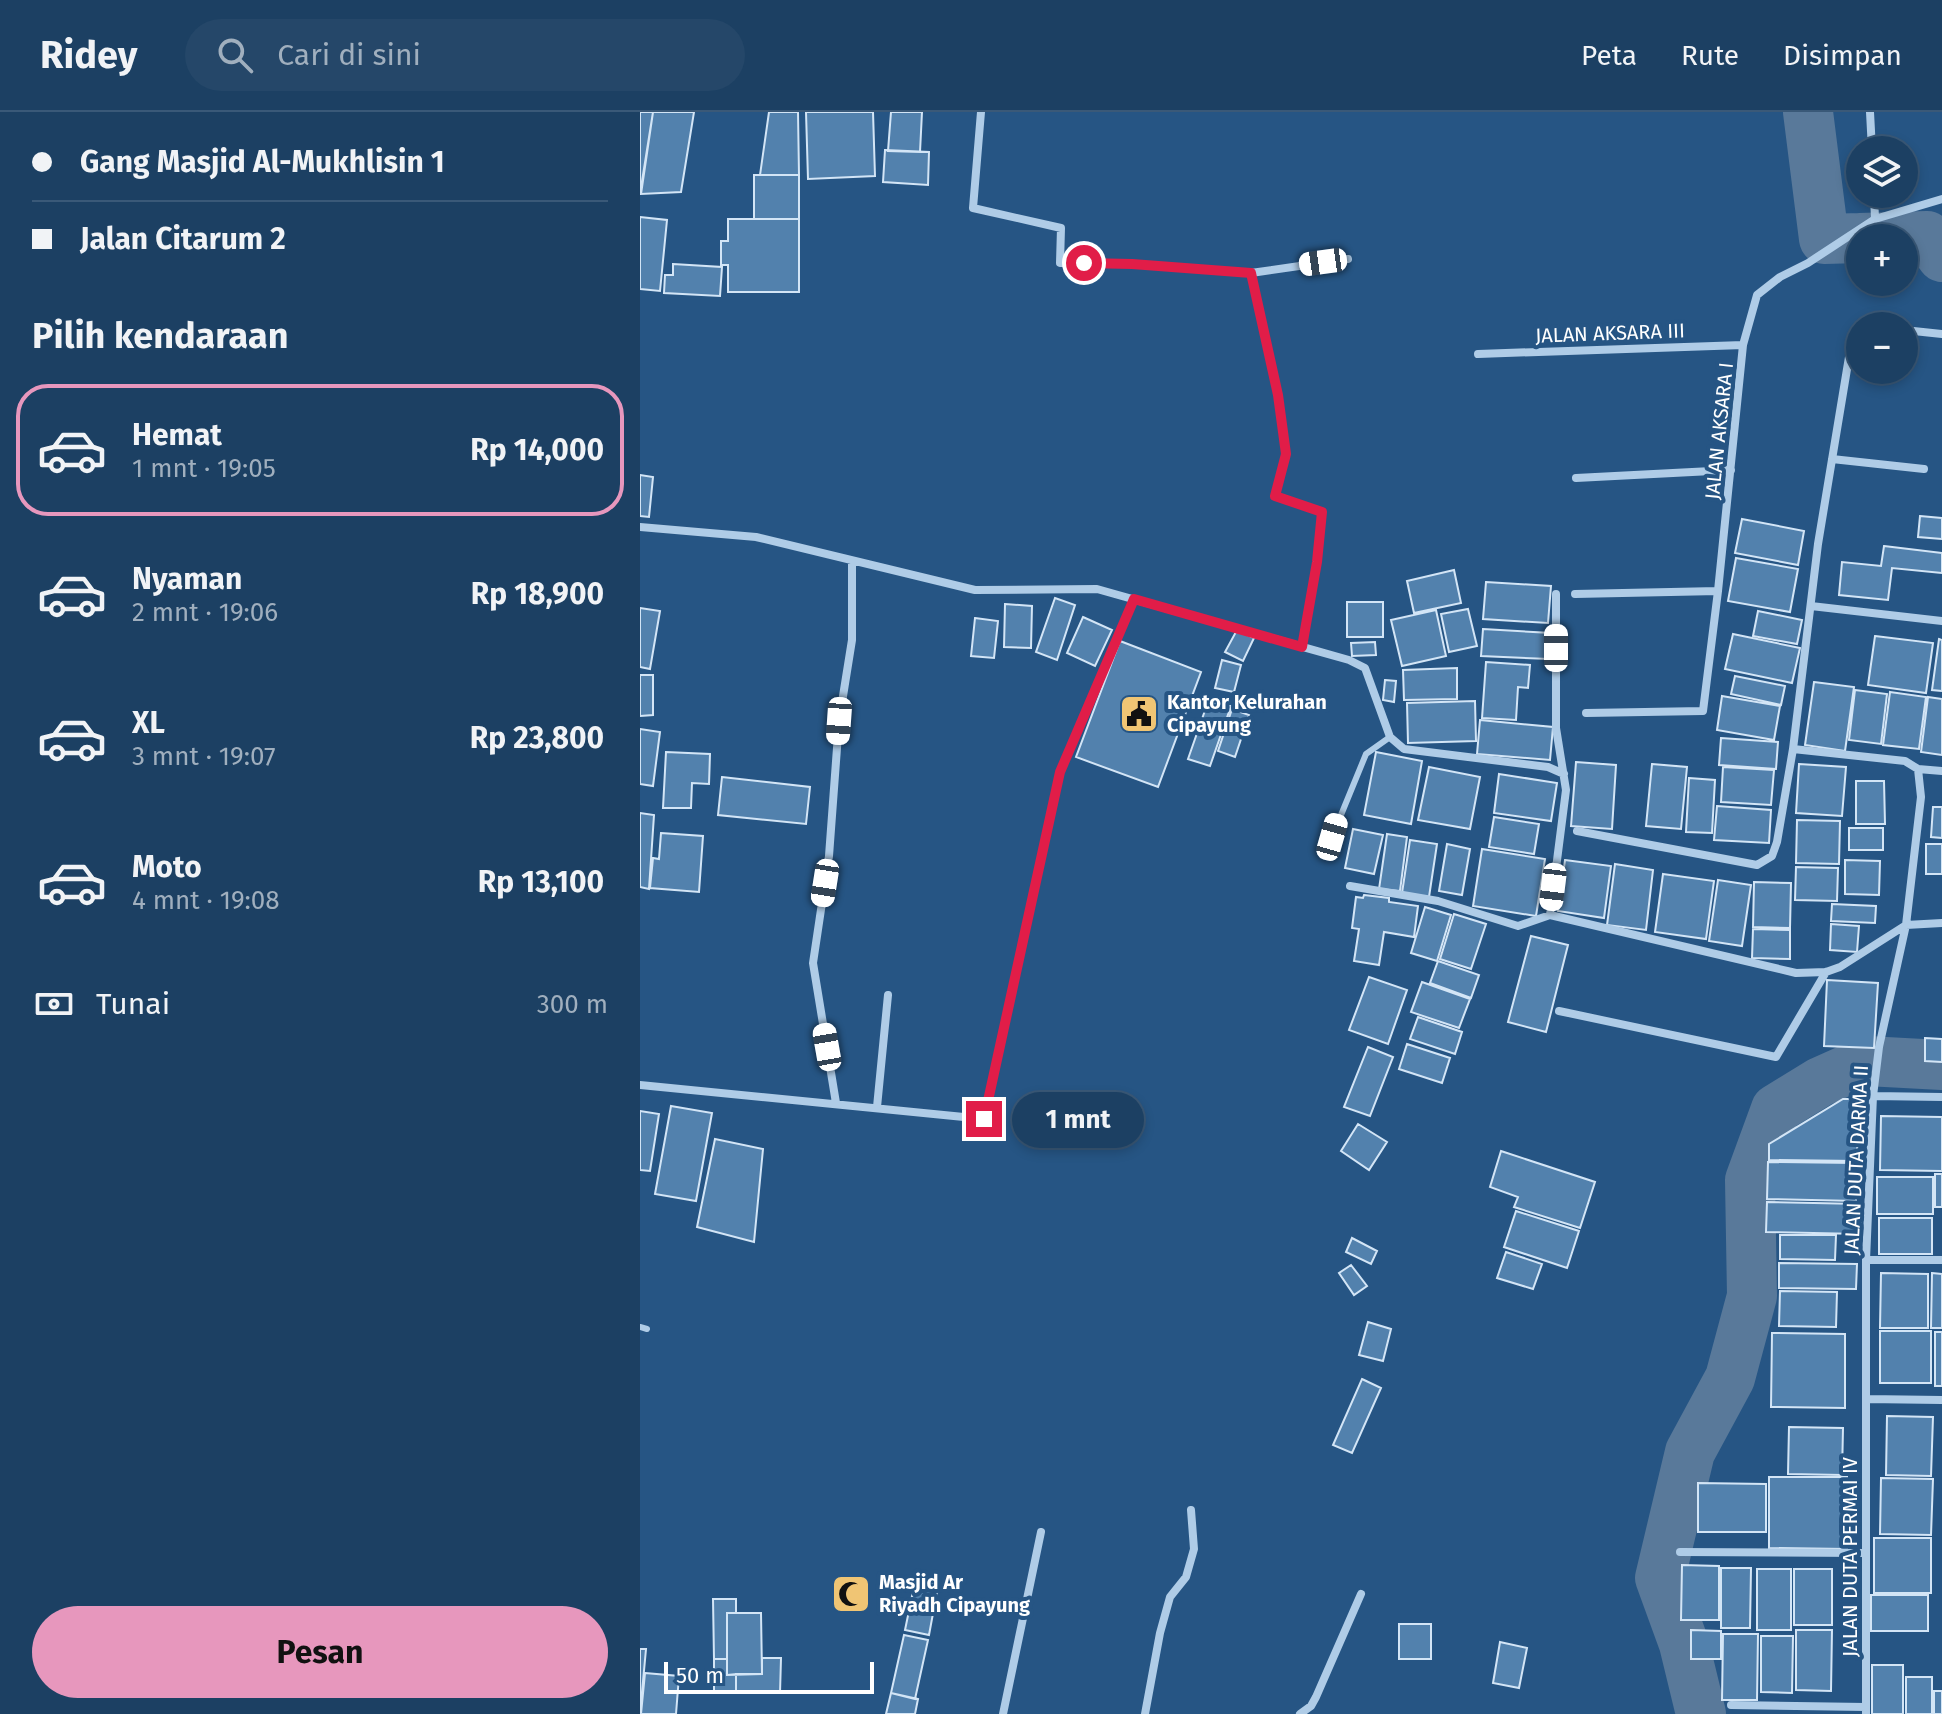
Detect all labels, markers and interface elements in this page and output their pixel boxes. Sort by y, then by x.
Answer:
search box [185,19,745,91]
text: Ridey [40,32,137,78]
icon: search [213,33,257,77]
text: Cari di sini [277,37,421,73]
text: Peta [1581,39,1637,72]
text: Rute [1681,39,1739,72]
text: Disimpan [1783,39,1902,72]
map controls [1846,136,1918,384]
button: layers [1846,136,1918,208]
text: Gang Masjid Al-Mukhlisin 1 [80,144,445,180]
text: Jalan Citarum 2 [80,221,286,257]
button: + [1846,224,1918,296]
route start [1066,245,1102,281]
car [1298,247,1348,277]
button: − [1846,312,1918,384]
text: Pilih kendaraan [32,314,289,358]
street label: JALAN AKSARA III [1535,318,1685,348]
street label: JALAN AKSARA I [1700,361,1738,501]
icon: car [36,414,108,486]
text: Hemat [132,417,222,453]
text: Rp 14,000 [470,432,604,468]
text: 1 mnt · 19:05 [132,453,276,484]
icon: car [36,558,108,630]
text: Nyaman [132,561,242,597]
text: Rp 18,900 [471,576,604,612]
text: 2 mnt · 19:06 [132,597,278,628]
car [1544,624,1568,672]
place label: Kantor Kelurahan Cipayung [1167,690,1327,737]
public building icon: Kantor Kelurahan Cipayung [1118,693,1160,735]
car [825,696,853,746]
icon: car [36,702,108,774]
text: XL [132,705,165,741]
text: Rp 23,800 [470,720,604,756]
text: 3 mnt · 19:07 [132,741,275,772]
car [1314,811,1350,863]
icon: car [36,846,108,918]
text: Moto [132,849,202,885]
car [809,857,841,909]
car [1538,862,1568,912]
text: Rp 13,100 [478,864,604,900]
text: 4 mnt · 19:08 [132,885,280,916]
icon: cash [32,982,76,1026]
text: Tunai [96,986,170,1022]
text: 300 m [537,989,608,1020]
car [811,1021,843,1073]
street label: JALAN DUTA DARMA II [1839,1064,1873,1256]
callout: 1 mnt [1012,1091,1144,1147]
route end [966,1101,1002,1137]
text: 1 mnt [1045,1104,1111,1135]
street label: JALAN DUTA PERMAI IV [1838,1457,1862,1657]
place label: Masjid Ar Riyadh Cipayung [879,1570,1031,1617]
mosque icon: Masjid Ar Riyadh Cipayung [830,1573,872,1615]
button: Pesan [32,1606,608,1698]
scale bar [664,1658,874,1694]
text: 50 m [676,1662,724,1689]

